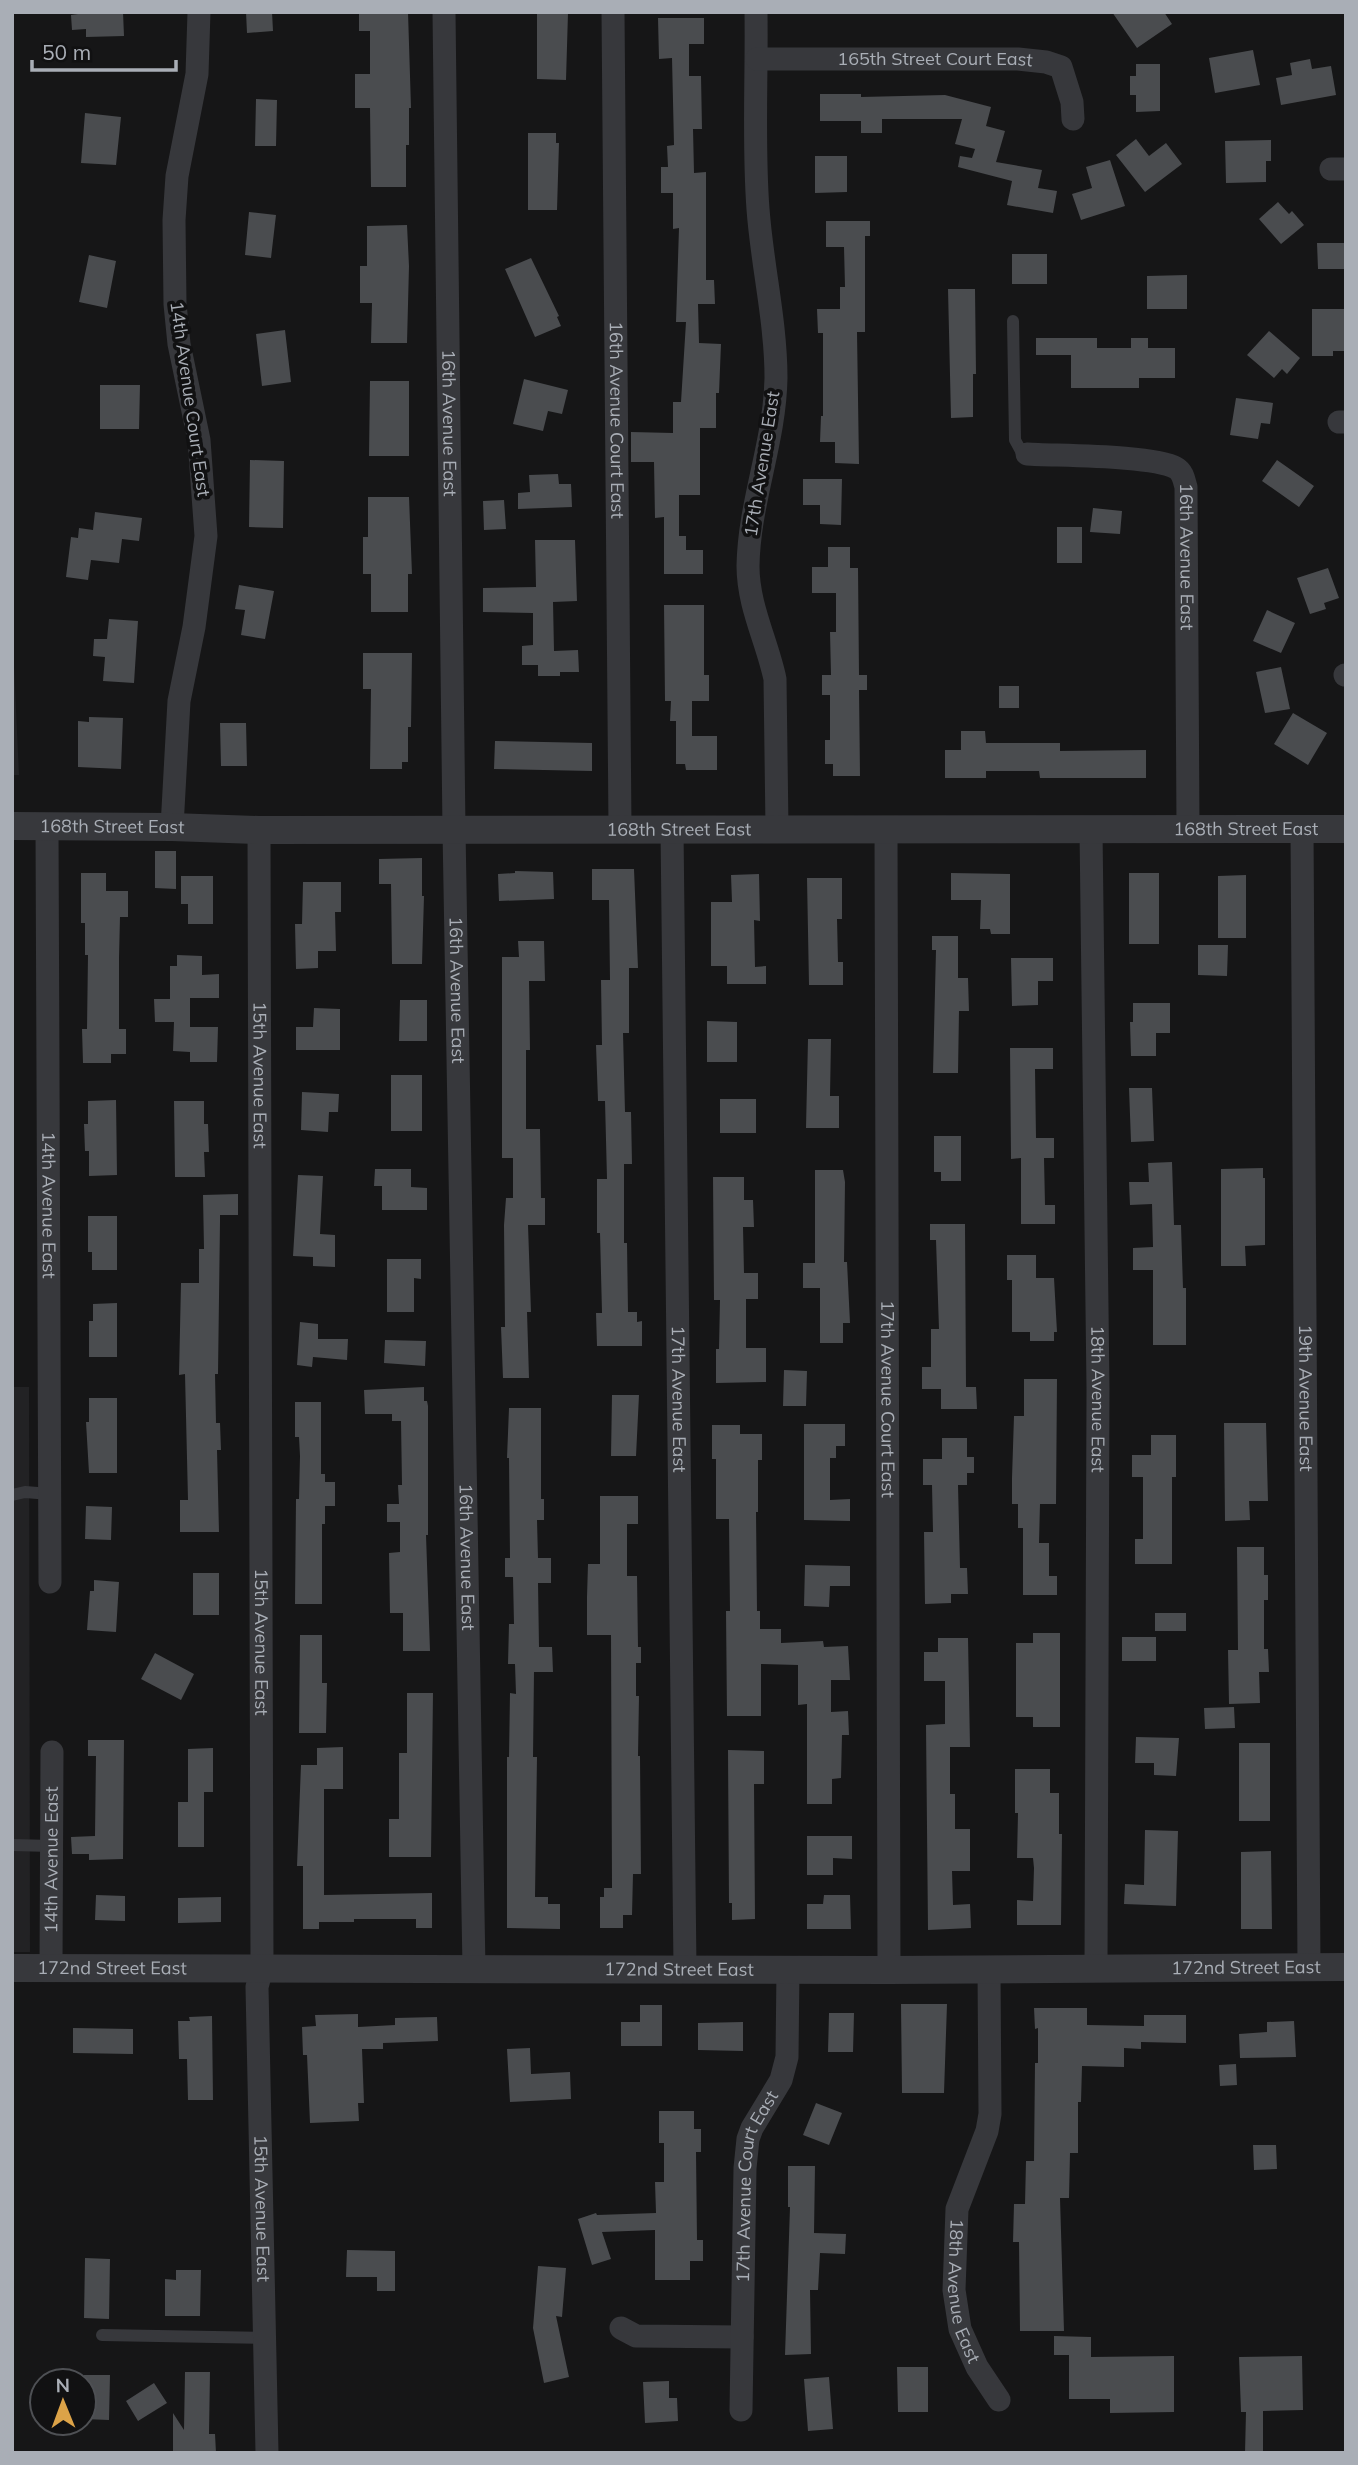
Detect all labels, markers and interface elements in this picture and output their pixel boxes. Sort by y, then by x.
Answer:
scale bar [32,28,175,72]
text: 50 m [42,39,91,65]
street label: 165th Street Court East [837,47,1034,72]
street label: 14th Avenue Court East [165,300,216,498]
street label: 16th Avenue Court East [605,321,629,519]
street label: 16th Avenue East [437,349,462,497]
street label: 17th Avenue East [739,390,784,538]
street label: 16th Avenue East [1175,483,1199,630]
street label: 168th Street East [39,814,185,838]
street label: 168th Street East [1173,817,1318,840]
street label: 168th Street East [606,818,751,841]
street label: 16th Avenue East [445,916,470,1064]
street label: 15th Avenue East [248,1001,272,1149]
street label: 14th Avenue East [37,1131,61,1279]
street label: 17th Avenue Court East [876,1300,900,1498]
street label: 19th Avenue East [1294,1324,1318,1472]
street label: 17th Avenue East [667,1325,691,1473]
street label: 18th Avenue East [1086,1325,1110,1473]
street label: 16th Avenue East [454,1483,480,1631]
street label: 15th Avenue East [250,1568,273,1716]
street label: 14th Avenue East [39,1786,63,1934]
street label: 172nd Street East [1171,1955,1321,1979]
street label: 172nd Street East [37,1956,187,1979]
street label: 172nd Street East [604,1957,754,1981]
street label: 17th Avenue Court East [731,2086,783,2283]
street label: 15th Avenue East [249,2135,275,2282]
street label: 18th Avenue East [943,2218,986,2367]
north arrow [28,2367,98,2437]
text: N [55,2373,70,2397]

